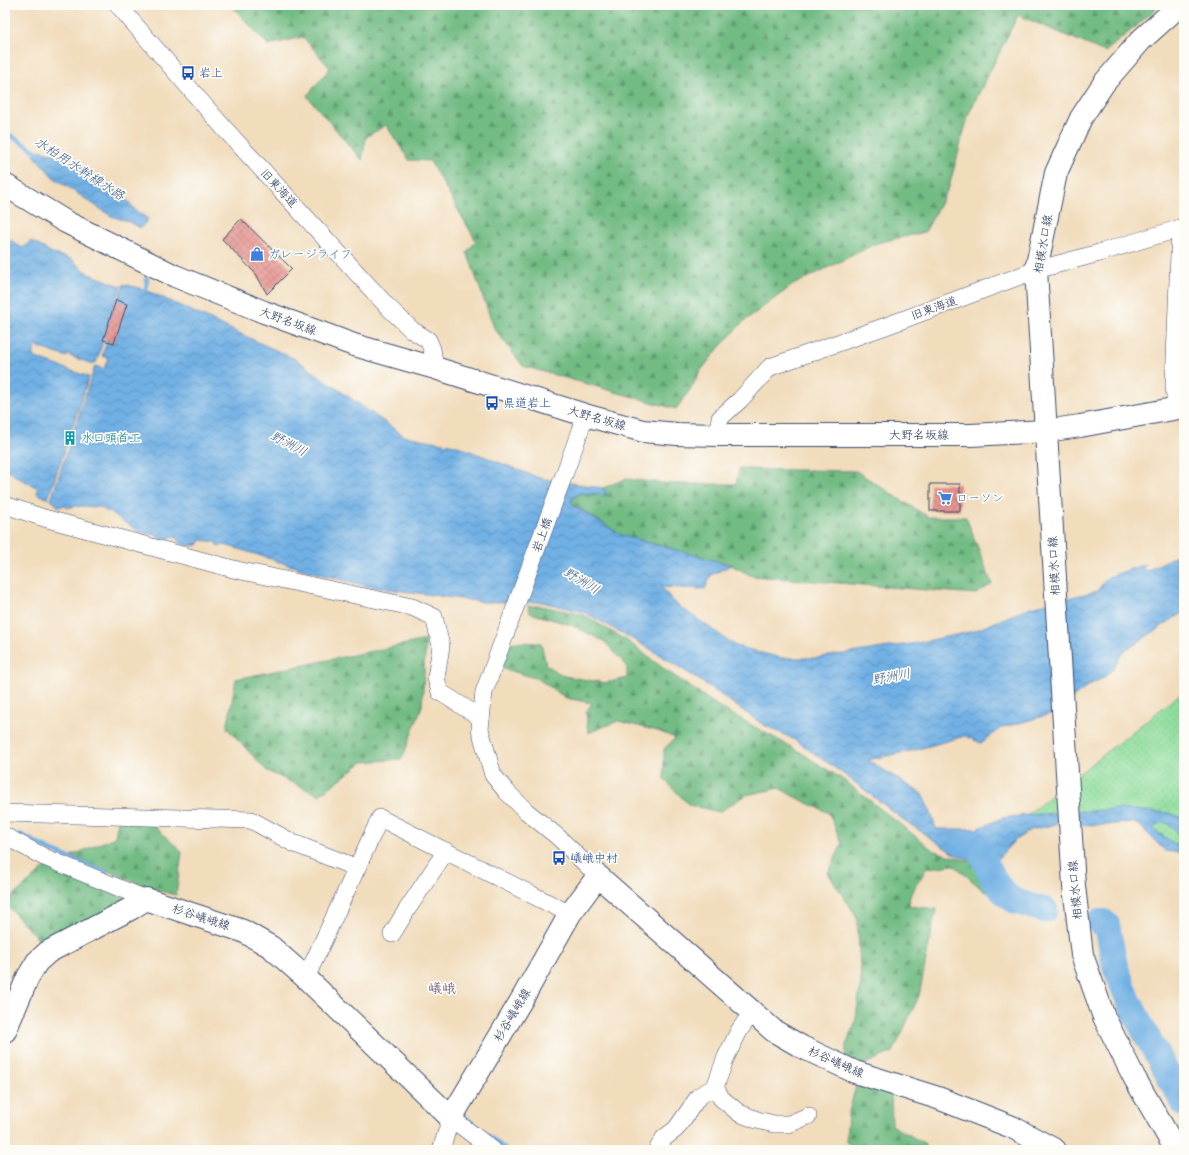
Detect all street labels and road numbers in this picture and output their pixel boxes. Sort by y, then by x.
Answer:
street label: 旧東海道 [258,164,302,210]
street label: 相模水口線 [1029,213,1055,275]
street label: 旧東海道 [908,291,959,323]
street label: 大野名坂線 [257,302,319,338]
street label: 大野名坂線 [566,401,628,433]
street label: 大野名坂線 [889,426,949,442]
street label: 岩上橋 [527,515,555,554]
street label: 相模水口線 [1043,536,1063,596]
street label: 相模水口線 [1063,859,1085,921]
street label: 杉谷嶬峨線 [170,899,232,933]
street label: 杉谷嶬峨線 [489,985,533,1044]
street label: 杉谷嶬峨線 [806,1042,867,1081]

